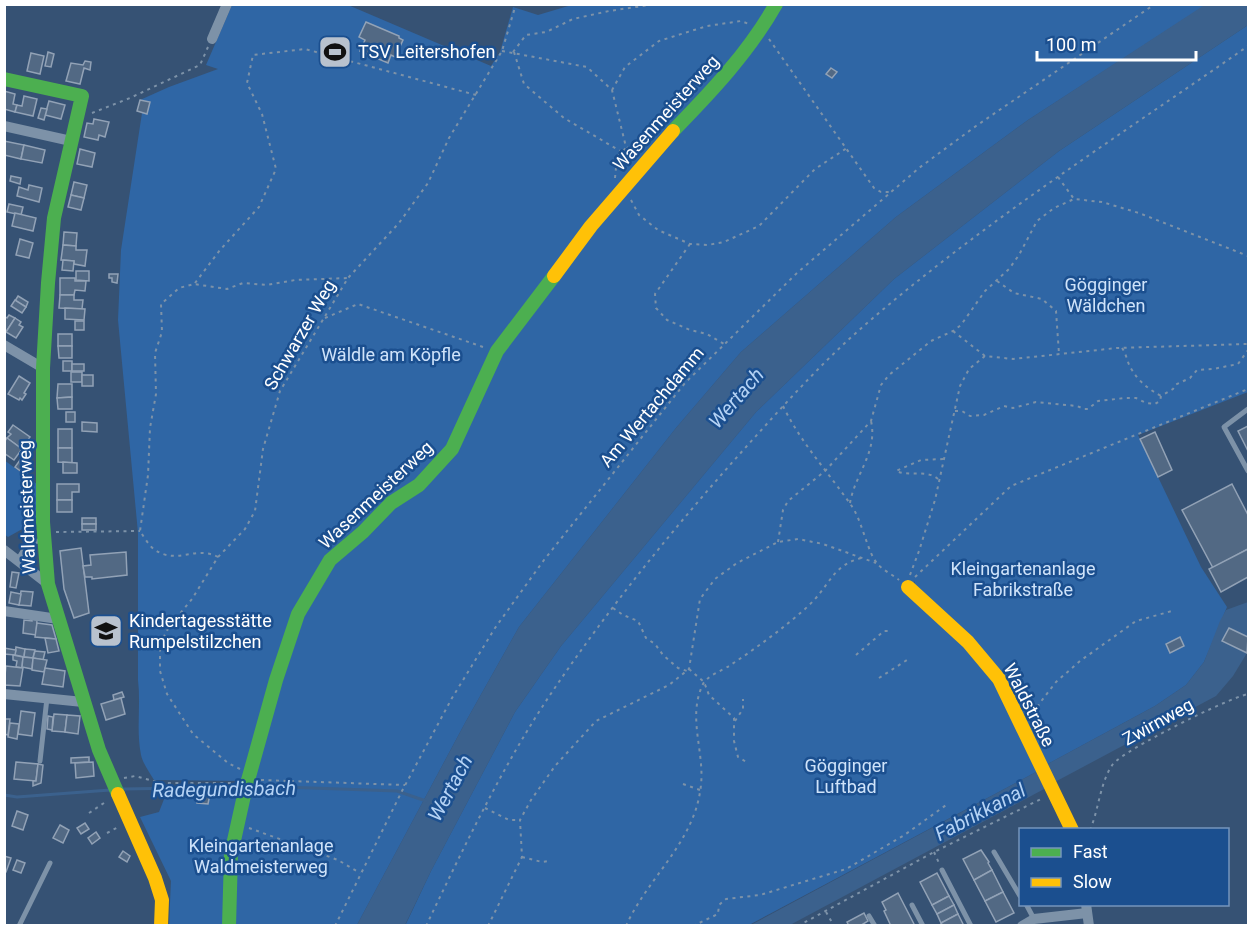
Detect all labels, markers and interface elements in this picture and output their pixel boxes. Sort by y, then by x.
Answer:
scale bar [1037,24,1196,62]
sports icon: TSV Leitershofen [317,34,353,70]
text: 100 m [1046,34,1097,55]
place label: TSV Leitershofen [358,41,495,62]
street label: Wasenmeisterweg [608,51,723,175]
park label: Gögginger Wäldchen [1065,274,1147,316]
street label: Schwarzer Weg [260,276,340,394]
street label: Am Wertachdamm [595,342,708,471]
park label: Wäldle am Köpfle [321,344,461,365]
water label: Wertach [703,363,769,433]
street label: Wasenmeisterweg [314,436,437,553]
street label: Waldmeisterweg [14,440,39,574]
park label: Kleingartenanlage Fabrikstraße [951,558,1095,600]
place label: Kindertagesstätte Rumpelstilzchen [129,610,272,652]
school or university icon: Kindertagesstätte Rumpelstilzchen [88,613,124,649]
street label: Waldstraße [999,659,1059,750]
street label: Zwirnweg [1119,694,1197,750]
water label: Wertach [423,751,477,825]
park label: Gögginger Luftbad [805,755,887,797]
water label: Radegundisbach [152,776,296,802]
water label: Fabrikkanal [931,778,1030,846]
legend [1019,828,1229,906]
park label: Kleingartenanlage Waldmeisterweg [189,835,333,877]
text: Fast [1073,841,1108,862]
text: Slow [1073,871,1112,892]

